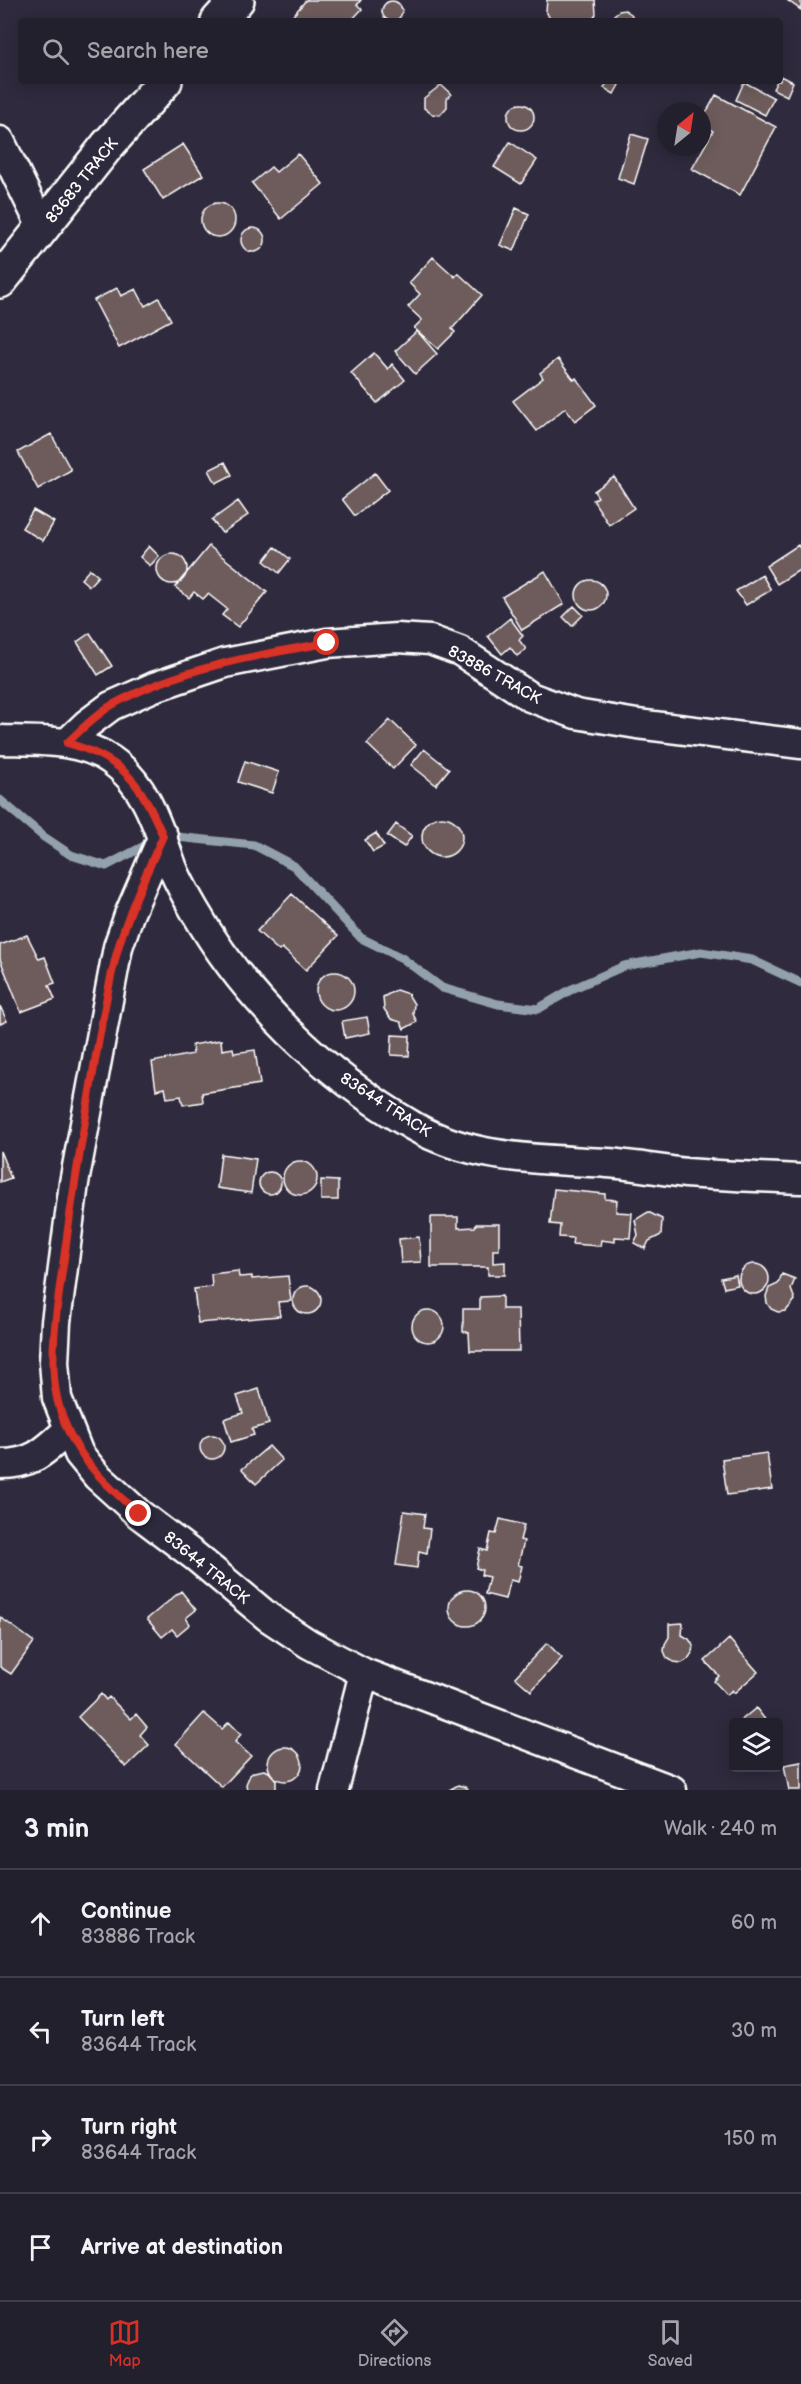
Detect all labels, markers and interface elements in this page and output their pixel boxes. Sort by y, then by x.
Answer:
search box [18,18,783,84]
icon: search [39,35,72,68]
text: Search here [87,38,209,65]
north arrow [657,102,711,156]
street label: 83683 TRACK [42,134,123,227]
route start [313,629,339,655]
street label: 83886 TRACK [444,642,545,709]
street label: 83644 TRACK [336,1069,435,1142]
route end [125,1500,151,1526]
street label: 83644 TRACK [160,1528,253,1609]
map controls [729,1718,783,1772]
button: layers [729,1718,783,1772]
text: 3 min [24,1814,89,1845]
text: Walk · 240 m [664,1817,777,1841]
text: Continue [81,1898,171,1925]
icon: ahead [24,1907,57,1940]
text: 60 m [731,1911,777,1935]
text: 83886 Track [81,1925,195,1949]
text: Turn left [81,2006,165,2033]
icon: left [24,2015,57,2048]
text: 30 m [731,2019,777,2043]
text: 83644 Track [81,2033,196,2057]
text: Turn right [81,2114,177,2141]
icon: right [24,2123,57,2156]
text: 150 m [724,2127,777,2151]
text: 83644 Track [81,2141,196,2165]
icon: arrive [24,2231,57,2264]
text: Arrive at destination [81,2234,283,2261]
tab: Map [108,2316,141,2371]
tab: Directions [358,2316,431,2371]
tab: Saved [648,2316,693,2371]

